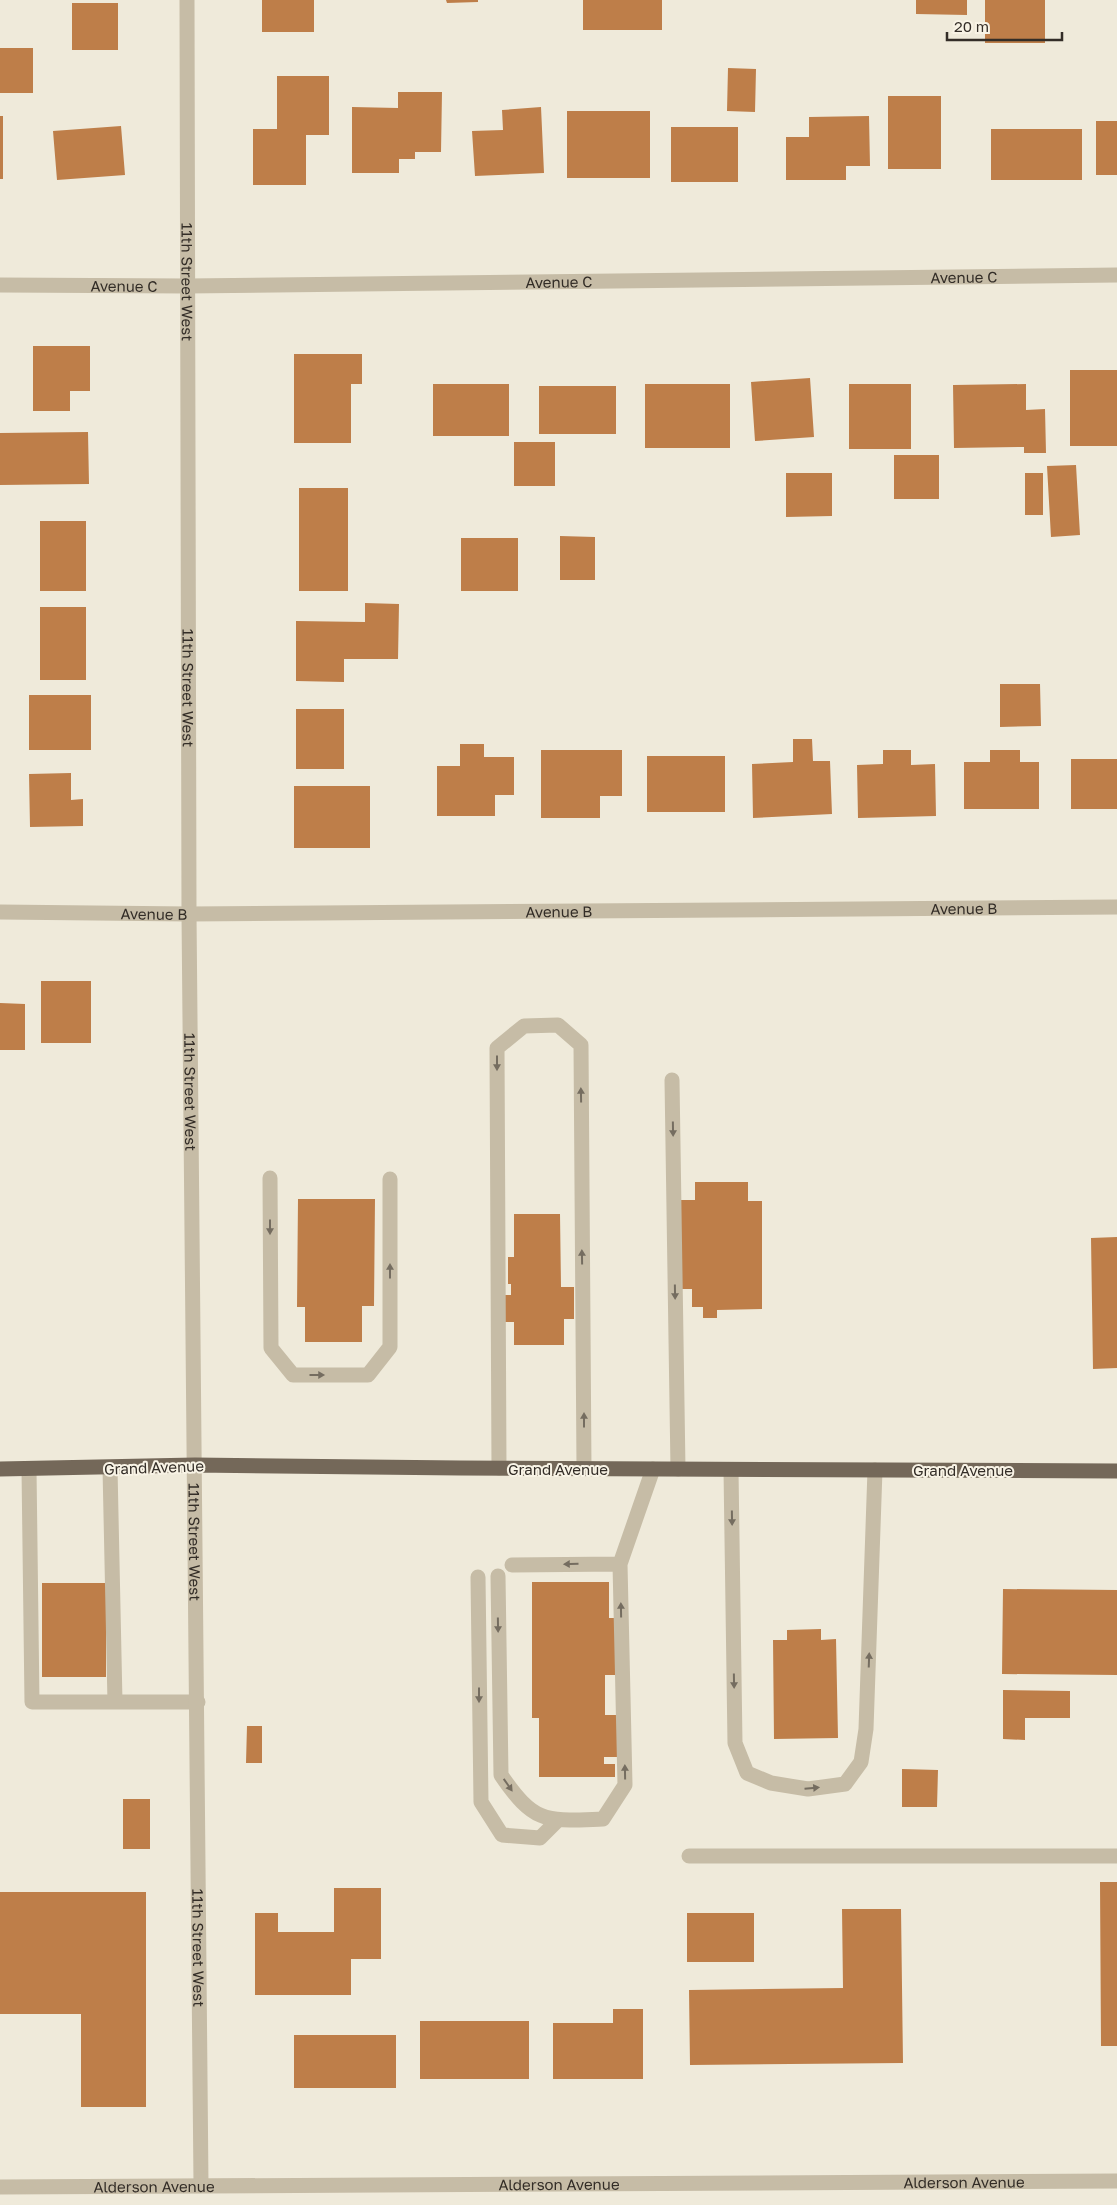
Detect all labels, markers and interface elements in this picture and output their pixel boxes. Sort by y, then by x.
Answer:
scale bar [947,10,1062,42]
text: 20 m [954,17,989,35]
street label: 11th Street West [178,223,197,341]
street label: Avenue C [930,267,998,286]
street label: Avenue C [525,272,593,291]
street label: Avenue C [90,276,158,295]
street label: 11th Street West [179,629,198,747]
street label: Avenue B [930,899,997,917]
street label: Avenue B [526,902,592,920]
street label: Avenue B [120,904,187,923]
street label: 11th Street West [181,1033,200,1151]
one-way arrow [493,1055,501,1071]
one-way arrow [577,1086,585,1102]
one-way arrow [669,1121,677,1137]
one-way arrow [266,1219,274,1235]
one-way arrow [578,1249,586,1265]
one-way arrow [386,1263,394,1279]
one-way arrow [671,1284,679,1300]
one-way arrow [309,1371,325,1379]
one-way arrow [580,1411,588,1427]
street label: Grand Avenue [104,1456,205,1478]
street label: Grand Avenue [508,1460,608,1478]
street label: Grand Avenue [913,1461,1013,1479]
street label: 11th Street West [185,1483,204,1601]
one-way arrow [728,1511,736,1527]
one-way arrow [563,1561,579,1569]
one-way arrow [617,1602,625,1618]
one-way arrow [495,1617,503,1633]
one-way arrow [865,1652,873,1668]
one-way arrow [730,1673,738,1689]
one-way arrow [475,1688,483,1704]
one-way arrow [621,1764,629,1780]
one-way arrow [503,1778,513,1792]
one-way arrow [805,1784,821,1792]
street label: 11th Street West [189,1889,208,2007]
street label: Alderson Avenue [903,2172,1025,2191]
street label: Alderson Avenue [498,2175,620,2193]
street label: Alderson Avenue [93,2177,215,2195]

